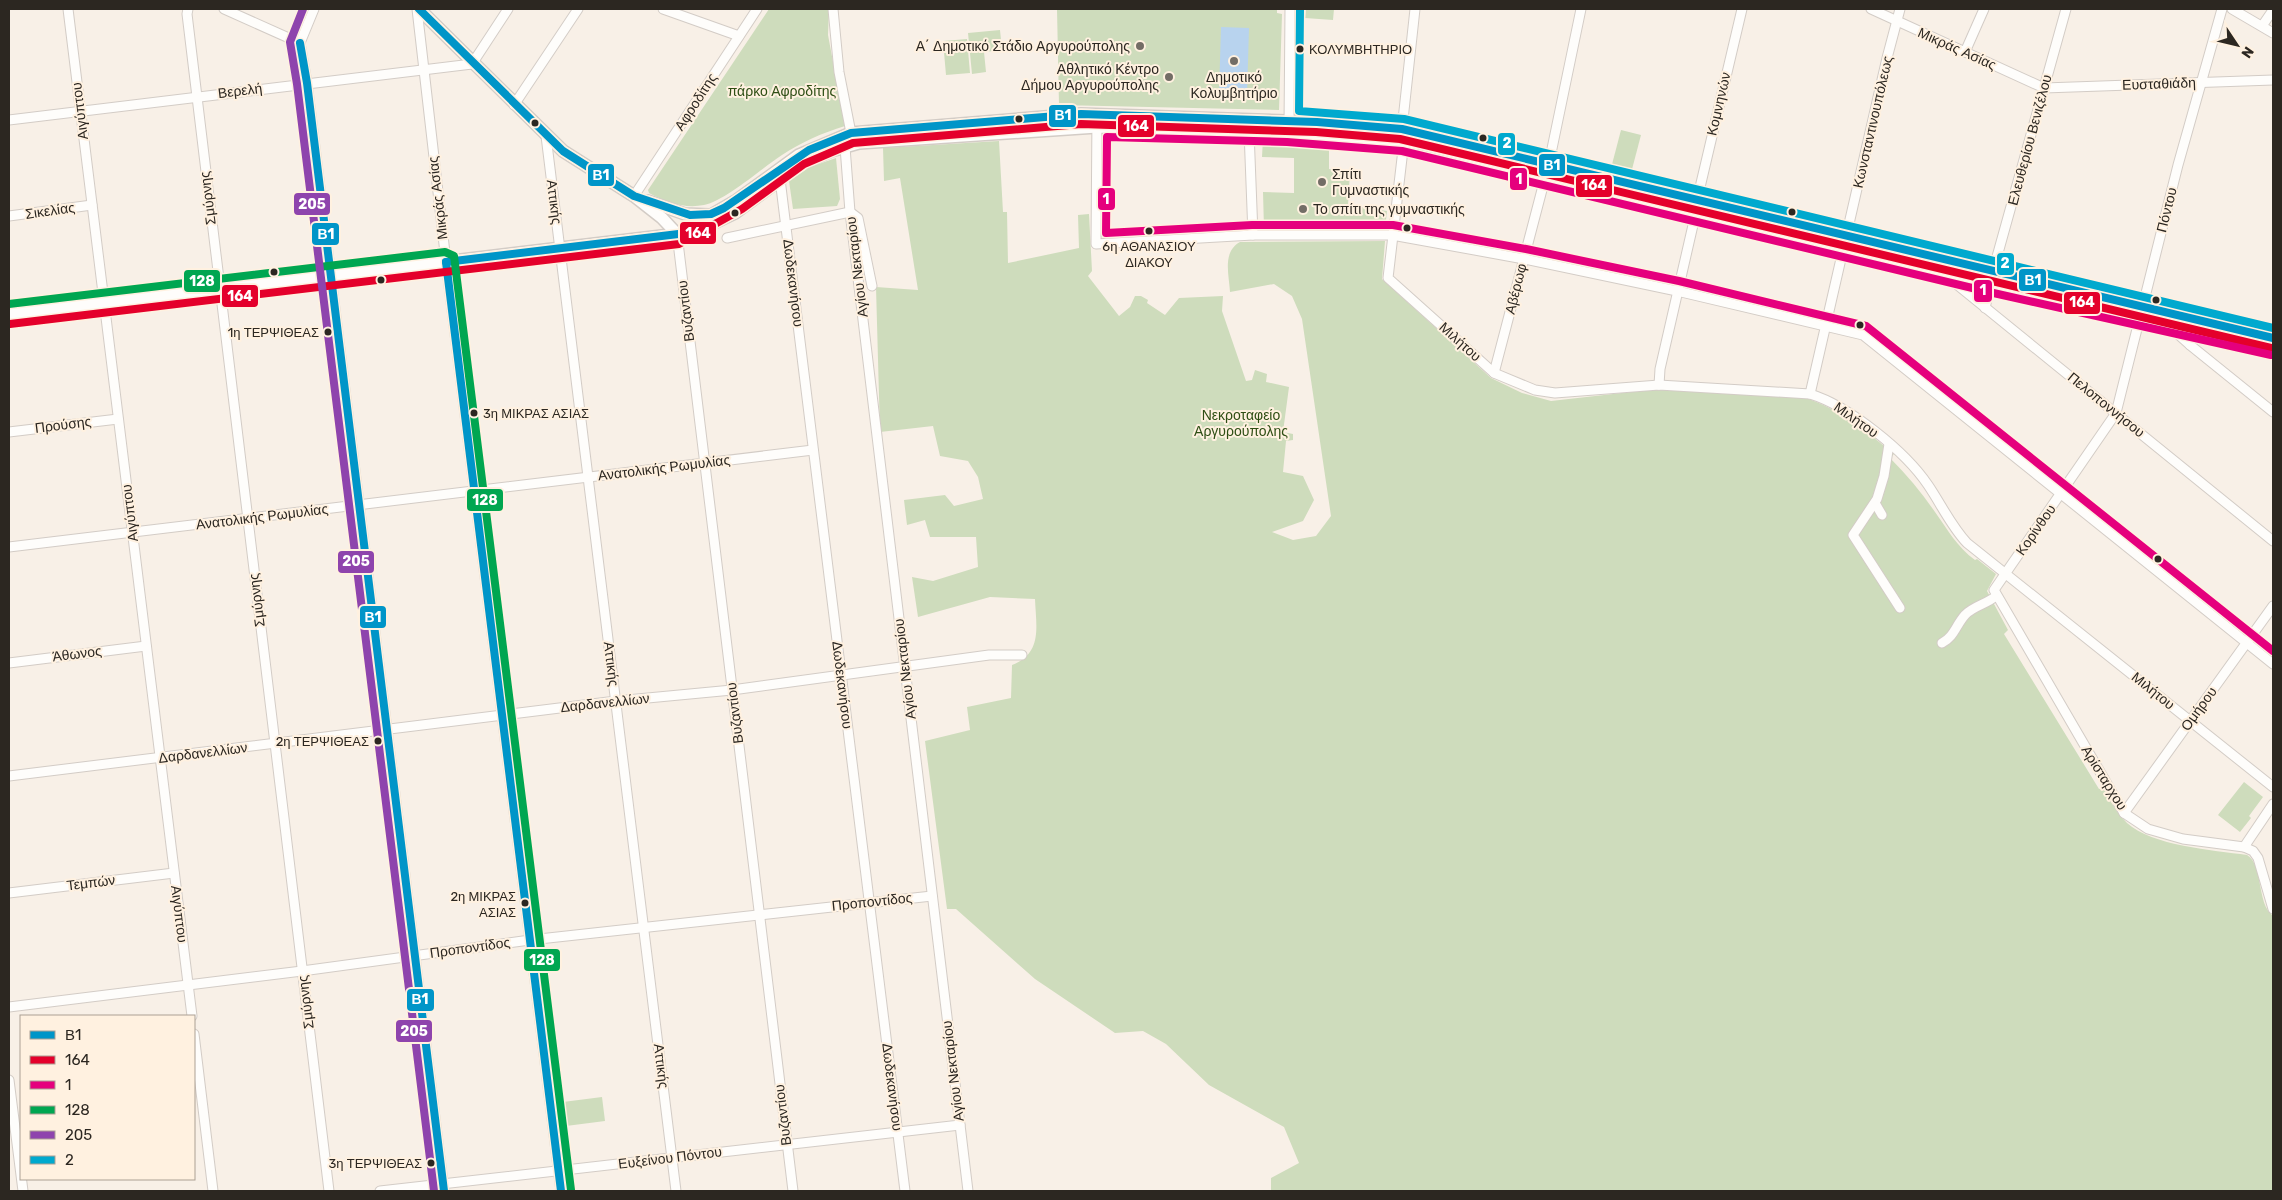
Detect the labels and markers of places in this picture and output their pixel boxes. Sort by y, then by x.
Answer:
place label: Α΄ Δημοτικό Στάδιο Αργυρούπολης [916,38,1130,55]
marker: Α΄ Δημοτικό Στάδιο Αργυρούπολης [1134,40,1146,52]
place label: ΚΟΛΥΜΒΗΤΗΡΙΟ [1309,42,1412,57]
marker: ΚΟΛΥΜΒΗΤΗΡΙΟ [1295,44,1305,54]
marker: Δημοτικό Κολυμβητήριο [1228,55,1240,67]
place label: Αθλητικό Κέντρο Δήμου Αργυρούπολης [1021,61,1159,94]
place label: Δημοτικό Κολυμβητήριο [1190,69,1278,102]
marker: Αθλητικό Κέντρο Δήμου Αργυρούπολης [1163,71,1175,83]
unlabelled marker [1014,114,1024,124]
unlabelled marker [530,118,540,128]
unlabelled marker [1478,133,1488,143]
place label: Σπίτι Γυμναστικής [1332,166,1410,199]
marker: Σπίτι Γυμναστικής [1316,176,1328,188]
place label: Το σπίτι της γυμναστικής [1313,201,1465,218]
marker: Το σπίτι της γυμναστικής [1297,203,1309,215]
unlabelled marker [1787,207,1797,217]
unlabelled marker [730,208,740,218]
unlabelled marker [1402,223,1412,233]
marker: 6η ΑΘΑΝΑΣΙΟΥ ΔΙΑΚΟΥ [1144,226,1154,236]
place label: 6η ΑΘΑΝΑΣΙΟΥ ΔΙΑΚΟΥ [1102,239,1196,270]
unlabelled marker [269,267,279,277]
unlabelled marker [376,275,386,285]
unlabelled marker [2151,295,2161,305]
unlabelled marker [1855,320,1865,330]
place label: 1η ΤΕΡΨΙΘΕΑΣ [228,325,319,340]
marker: 1η ΤΕΡΨΙΘΕΑΣ [323,327,333,337]
place label: 3η ΜΙΚΡΑΣ ΑΣΙΑΣ [483,406,589,421]
marker: 3η ΜΙΚΡΑΣ ΑΣΙΑΣ [469,408,479,418]
unlabelled marker [2153,554,2163,564]
place label: 2η ΤΕΡΨΙΘΕΑΣ [276,734,369,749]
marker: 2η ΤΕΡΨΙΘΕΑΣ [373,736,383,746]
place label: 2η ΜΙΚΡΑΣ ΑΣΙΑΣ [450,889,516,920]
marker: 2η ΜΙΚΡΑΣ ΑΣΙΑΣ [520,898,530,908]
place label: 3η ΤΕΡΨΙΘΕΑΣ [329,1156,422,1171]
marker: 3η ΤΕΡΨΙΘΕΑΣ [426,1158,436,1168]

